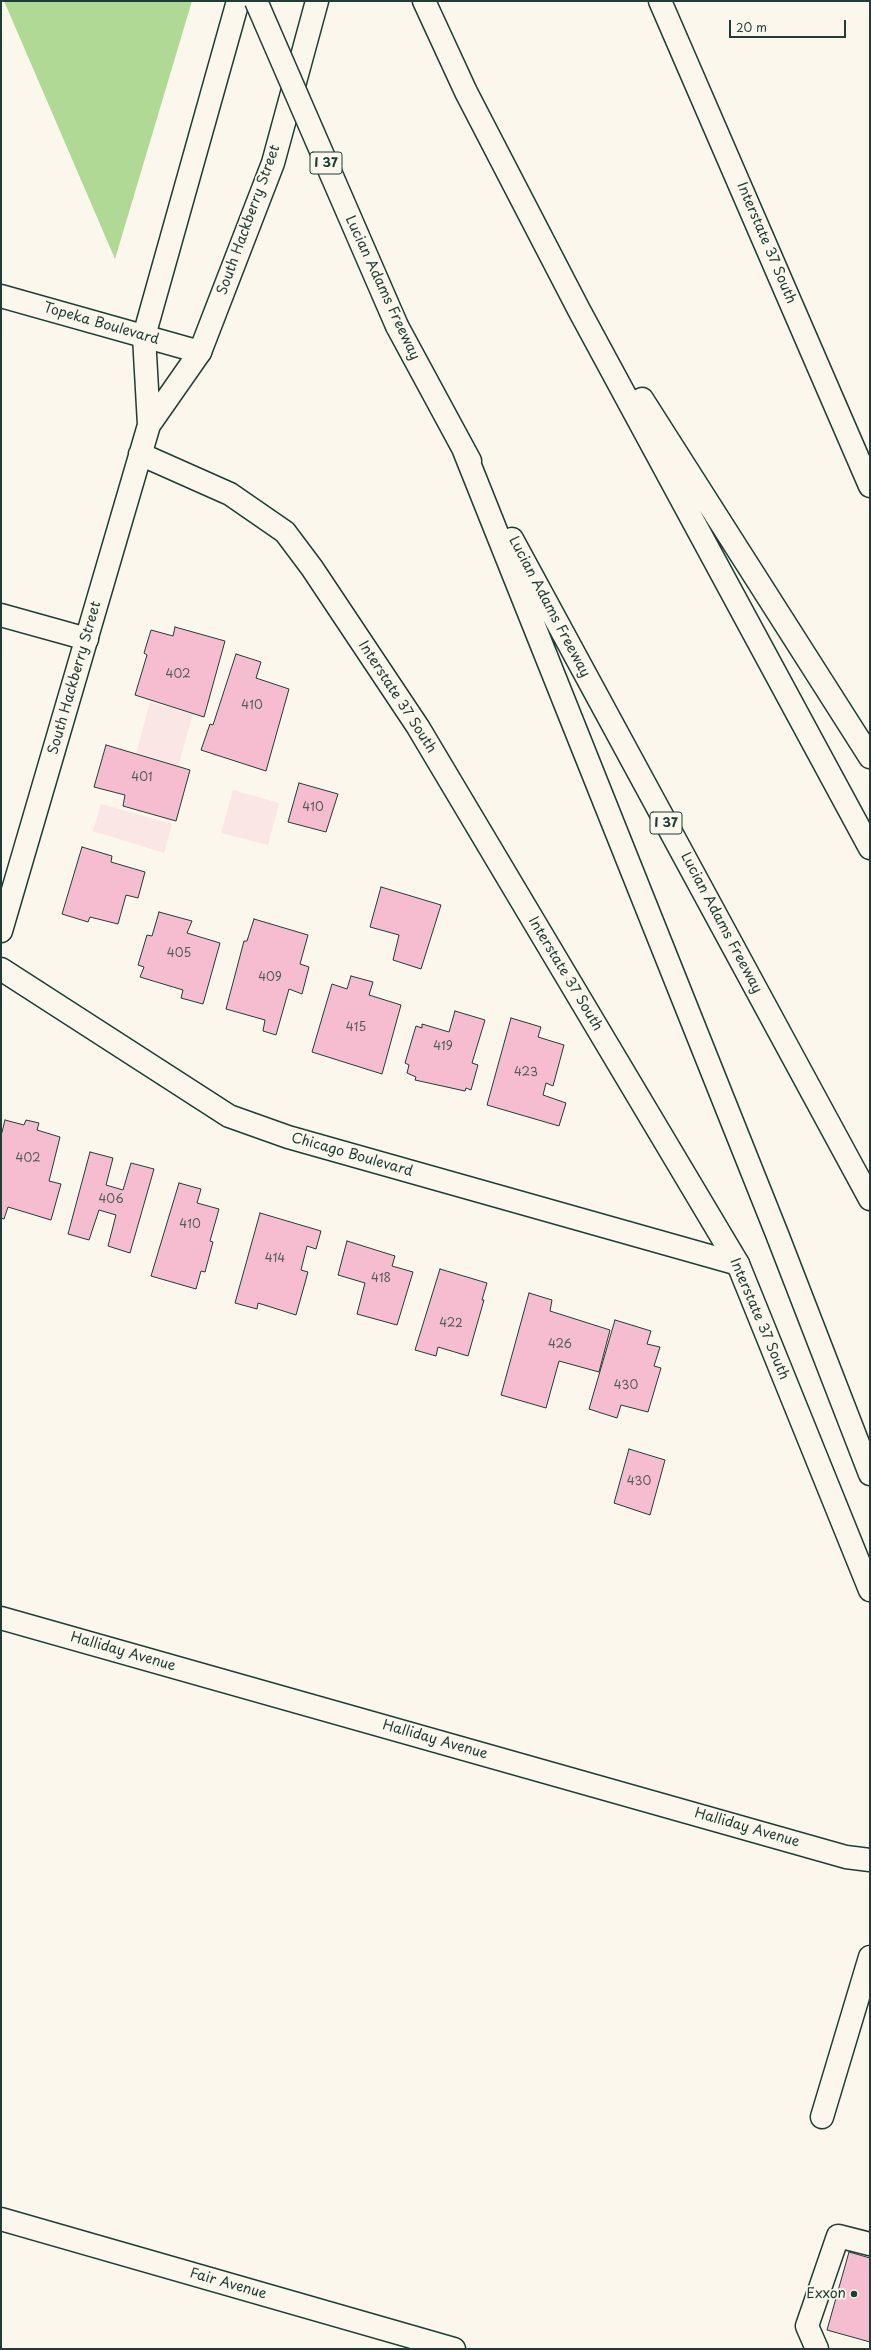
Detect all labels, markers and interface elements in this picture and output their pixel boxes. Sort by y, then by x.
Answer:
scale bar [731,12,848,38]
text: 20 m [736,18,767,36]
street label: South Hackberry Street [214,143,284,297]
road number: I 37 [310,152,342,174]
street label: Interstate 37 South [733,180,799,306]
street label: Lucian Adams Freeway [341,213,423,363]
street label: Topeka Boulevard [41,299,161,349]
street label: Lucian Adams Freeway [505,534,593,680]
street label: South Hackberry Street [45,599,105,757]
street label: Interstate 37 South [354,638,440,756]
house number: 402 [166,668,190,682]
house number: 410 [241,699,263,713]
house number: 401 [131,771,153,785]
house number: 410 [302,801,324,815]
road number: I 37 [650,812,682,834]
street label: Lucian Adams Freeway [677,850,765,996]
street label: Interstate 37 South [524,914,606,1034]
house number: 405 [167,947,191,961]
house number: 409 [258,971,282,985]
house number: 415 [346,1021,366,1035]
house number: 419 [433,1040,453,1054]
house number: 423 [514,1066,538,1080]
street label: Chicago Boulevard [289,1130,415,1180]
house number: 402 [16,1152,40,1166]
house number: 406 [98,1193,124,1207]
house number: 410 [179,1218,201,1232]
house number: 414 [265,1252,285,1266]
street label: Interstate 37 South [726,1256,792,1382]
house number: 418 [371,1272,391,1286]
house number: 422 [439,1317,463,1331]
house number: 426 [548,1338,572,1352]
house number: 430 [614,1379,638,1393]
house number: 430 [627,1475,651,1489]
street label: Halliday Avenue [69,1629,177,1675]
street label: Halliday Avenue [381,1717,489,1763]
street label: Halliday Avenue [693,1805,801,1851]
street label: Fair Avenue [188,2265,268,2303]
place label: Exxon [806,2286,846,2302]
marker: Exxon [849,2289,859,2299]

